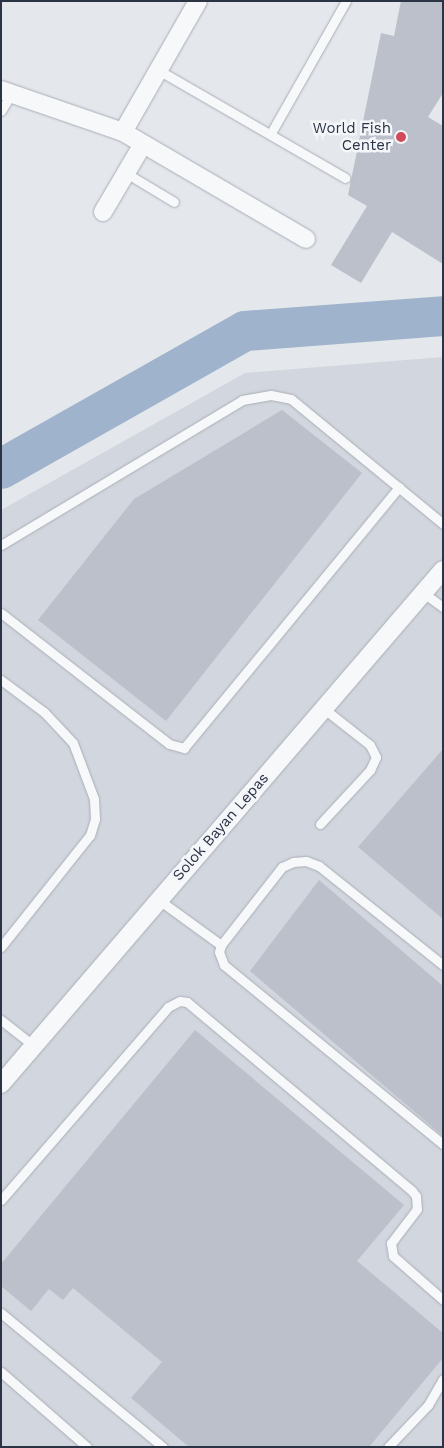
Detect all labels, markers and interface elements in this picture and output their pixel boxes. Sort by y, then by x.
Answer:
place label: World Fish Center [313,119,391,154]
marker: World Fish Center [395,131,407,143]
street label: Solok Bayan Lepas [169,769,273,885]

